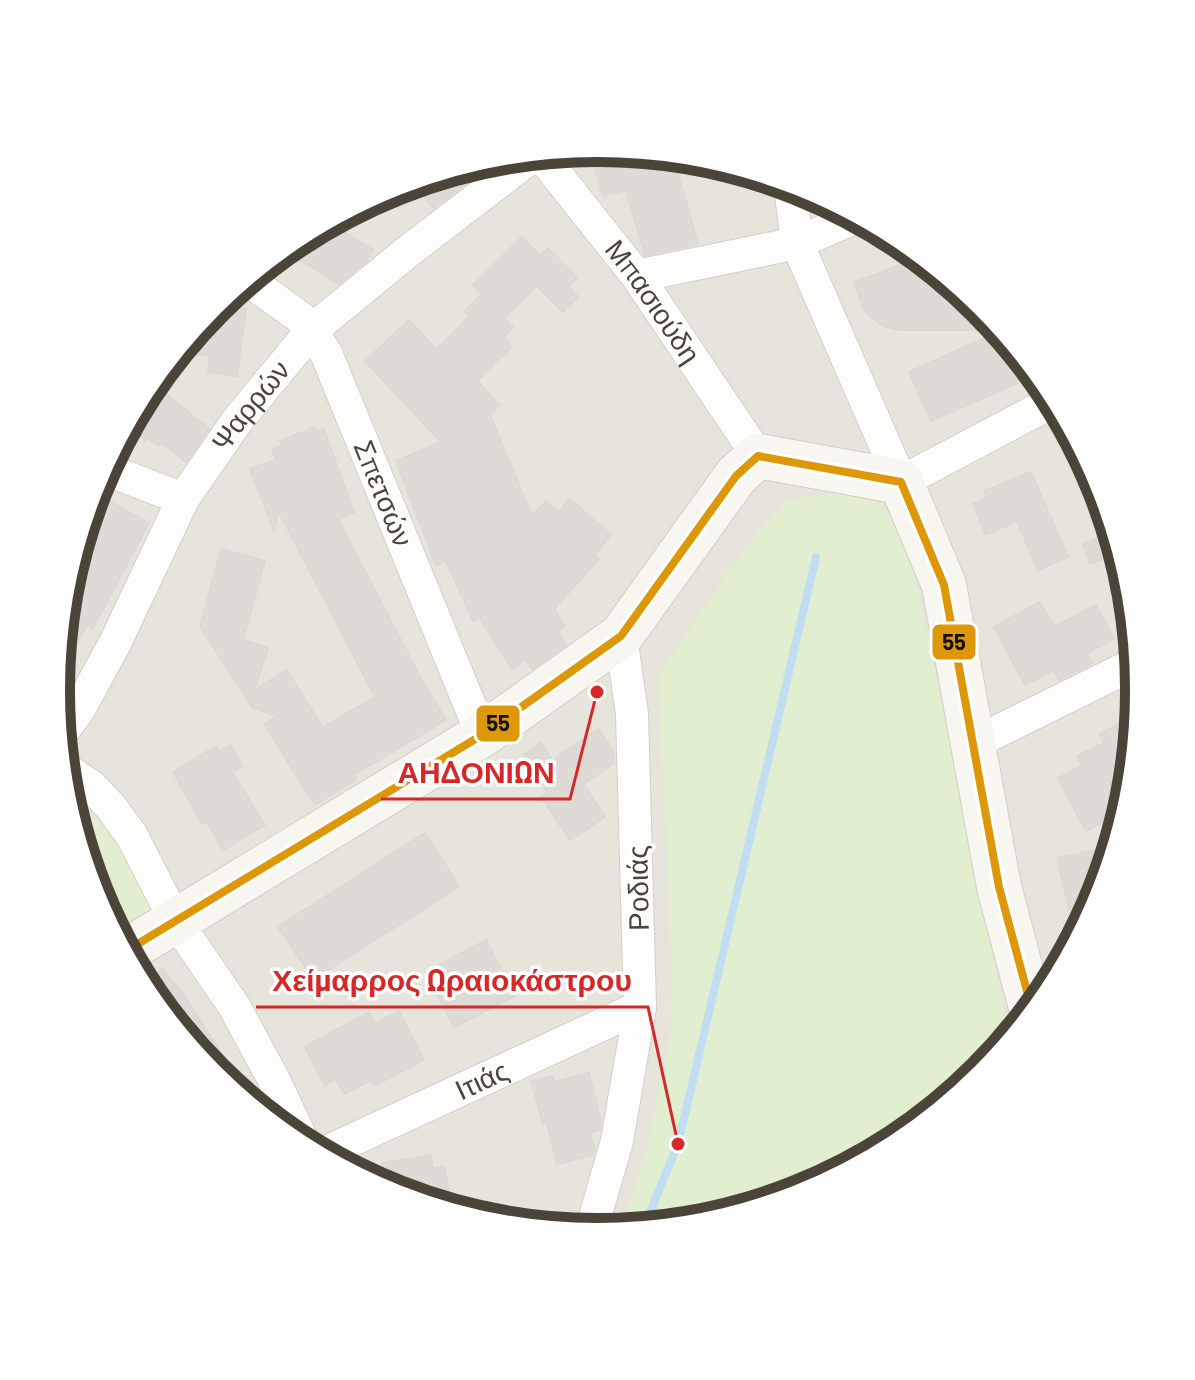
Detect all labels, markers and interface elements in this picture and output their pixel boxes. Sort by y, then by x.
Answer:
street label: Μπασιούδη [599,232,709,369]
street label: Ψαρρών [204,353,296,457]
street label: Σπετσών [347,435,421,551]
line badge: 55 [931,623,977,661]
text: 55 [942,628,966,654]
line badge: 55 [475,704,521,743]
text: 55 [486,709,510,735]
callout: ΑΗΔΟΝΙΩΝ [381,745,570,799]
text: ΑΗΔΟΝΙΩΝ [397,753,555,789]
street label: Ροδιάς [619,845,655,931]
callout: Χείμαρρος Ωραιοκάστρου [256,953,648,1007]
text: Χείμαρρος Ωραιοκάστρου [272,961,632,997]
street label: Ιτιάς [449,1052,513,1106]

